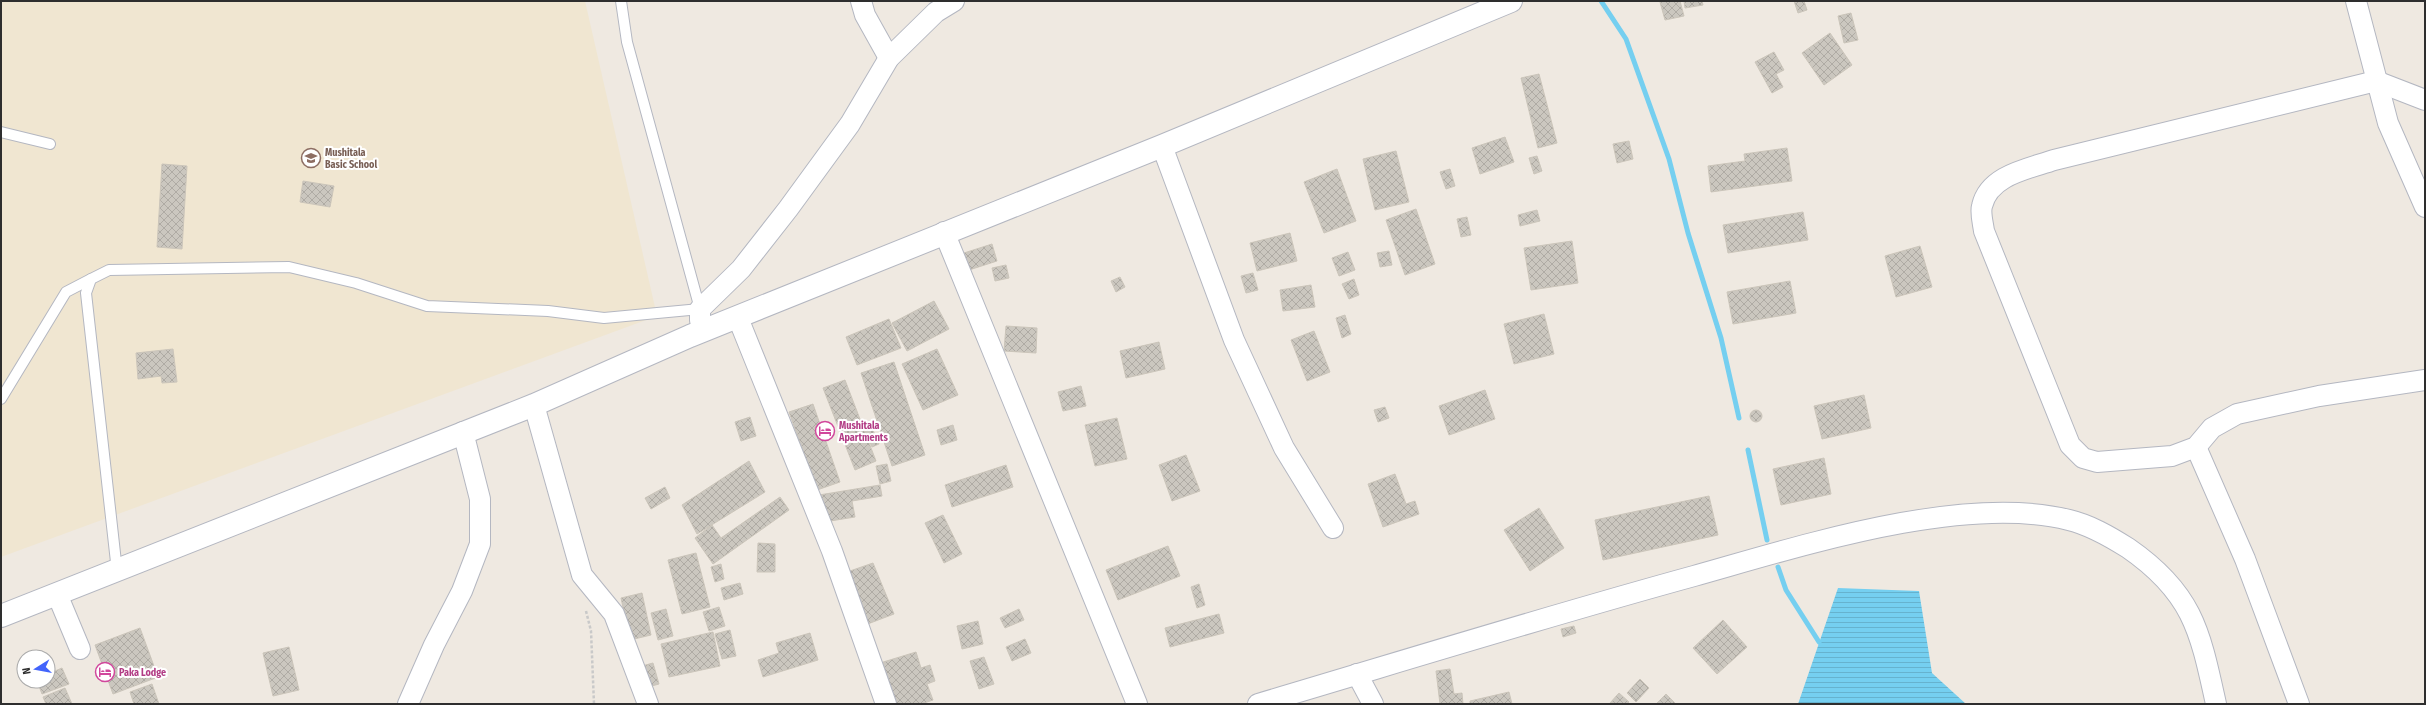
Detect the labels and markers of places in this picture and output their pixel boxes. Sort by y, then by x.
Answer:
school or university icon: Mushitala Basic School [300,147,322,169]
place label: Mushitala Basic School [325,147,377,171]
hotel icon: Mushitala Apartments [814,420,836,442]
place label: Mushitala Apartments [838,420,888,444]
hotel icon: Paka Lodge [94,661,116,683]
place label: Paka Lodge [119,667,166,679]

